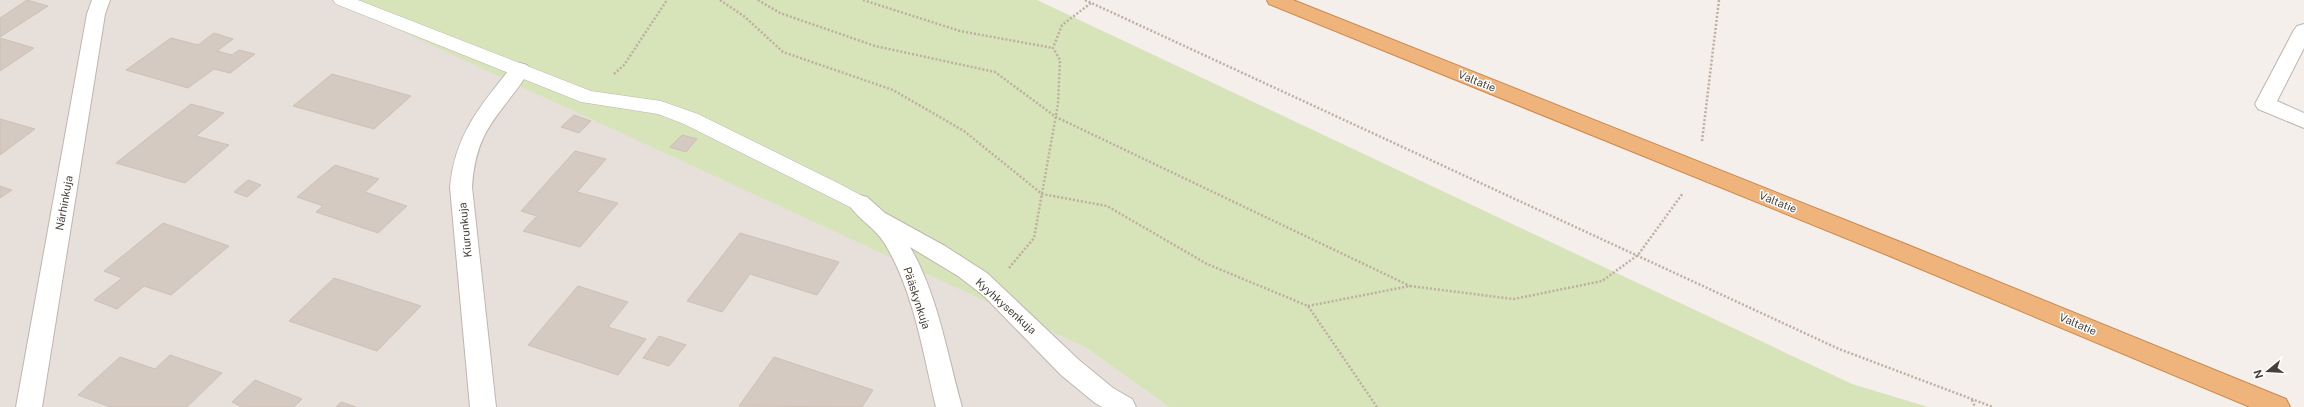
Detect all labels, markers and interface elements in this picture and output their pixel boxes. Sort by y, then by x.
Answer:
street label: Valtatie [1457,68,1497,94]
street label: Närhinkuja [53,175,75,231]
street label: Valtatie [1758,189,1798,215]
street label: Kiurunkuja [456,202,474,258]
street label: Pääskynkuja [901,265,933,331]
street label: Kyyhkysenkuja [973,276,1039,336]
street label: Valtatie [2058,311,2098,337]
north arrow [2248,351,2288,391]
text: N [2251,368,2266,380]

